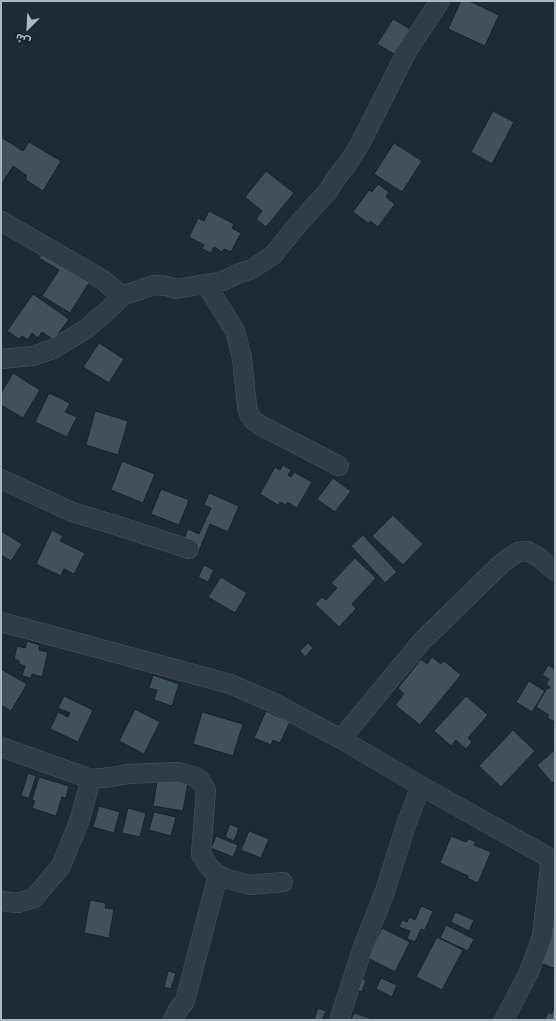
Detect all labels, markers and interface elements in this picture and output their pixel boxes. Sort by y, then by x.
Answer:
north arrow [8,8,48,48]
text: ش [13,30,33,48]

